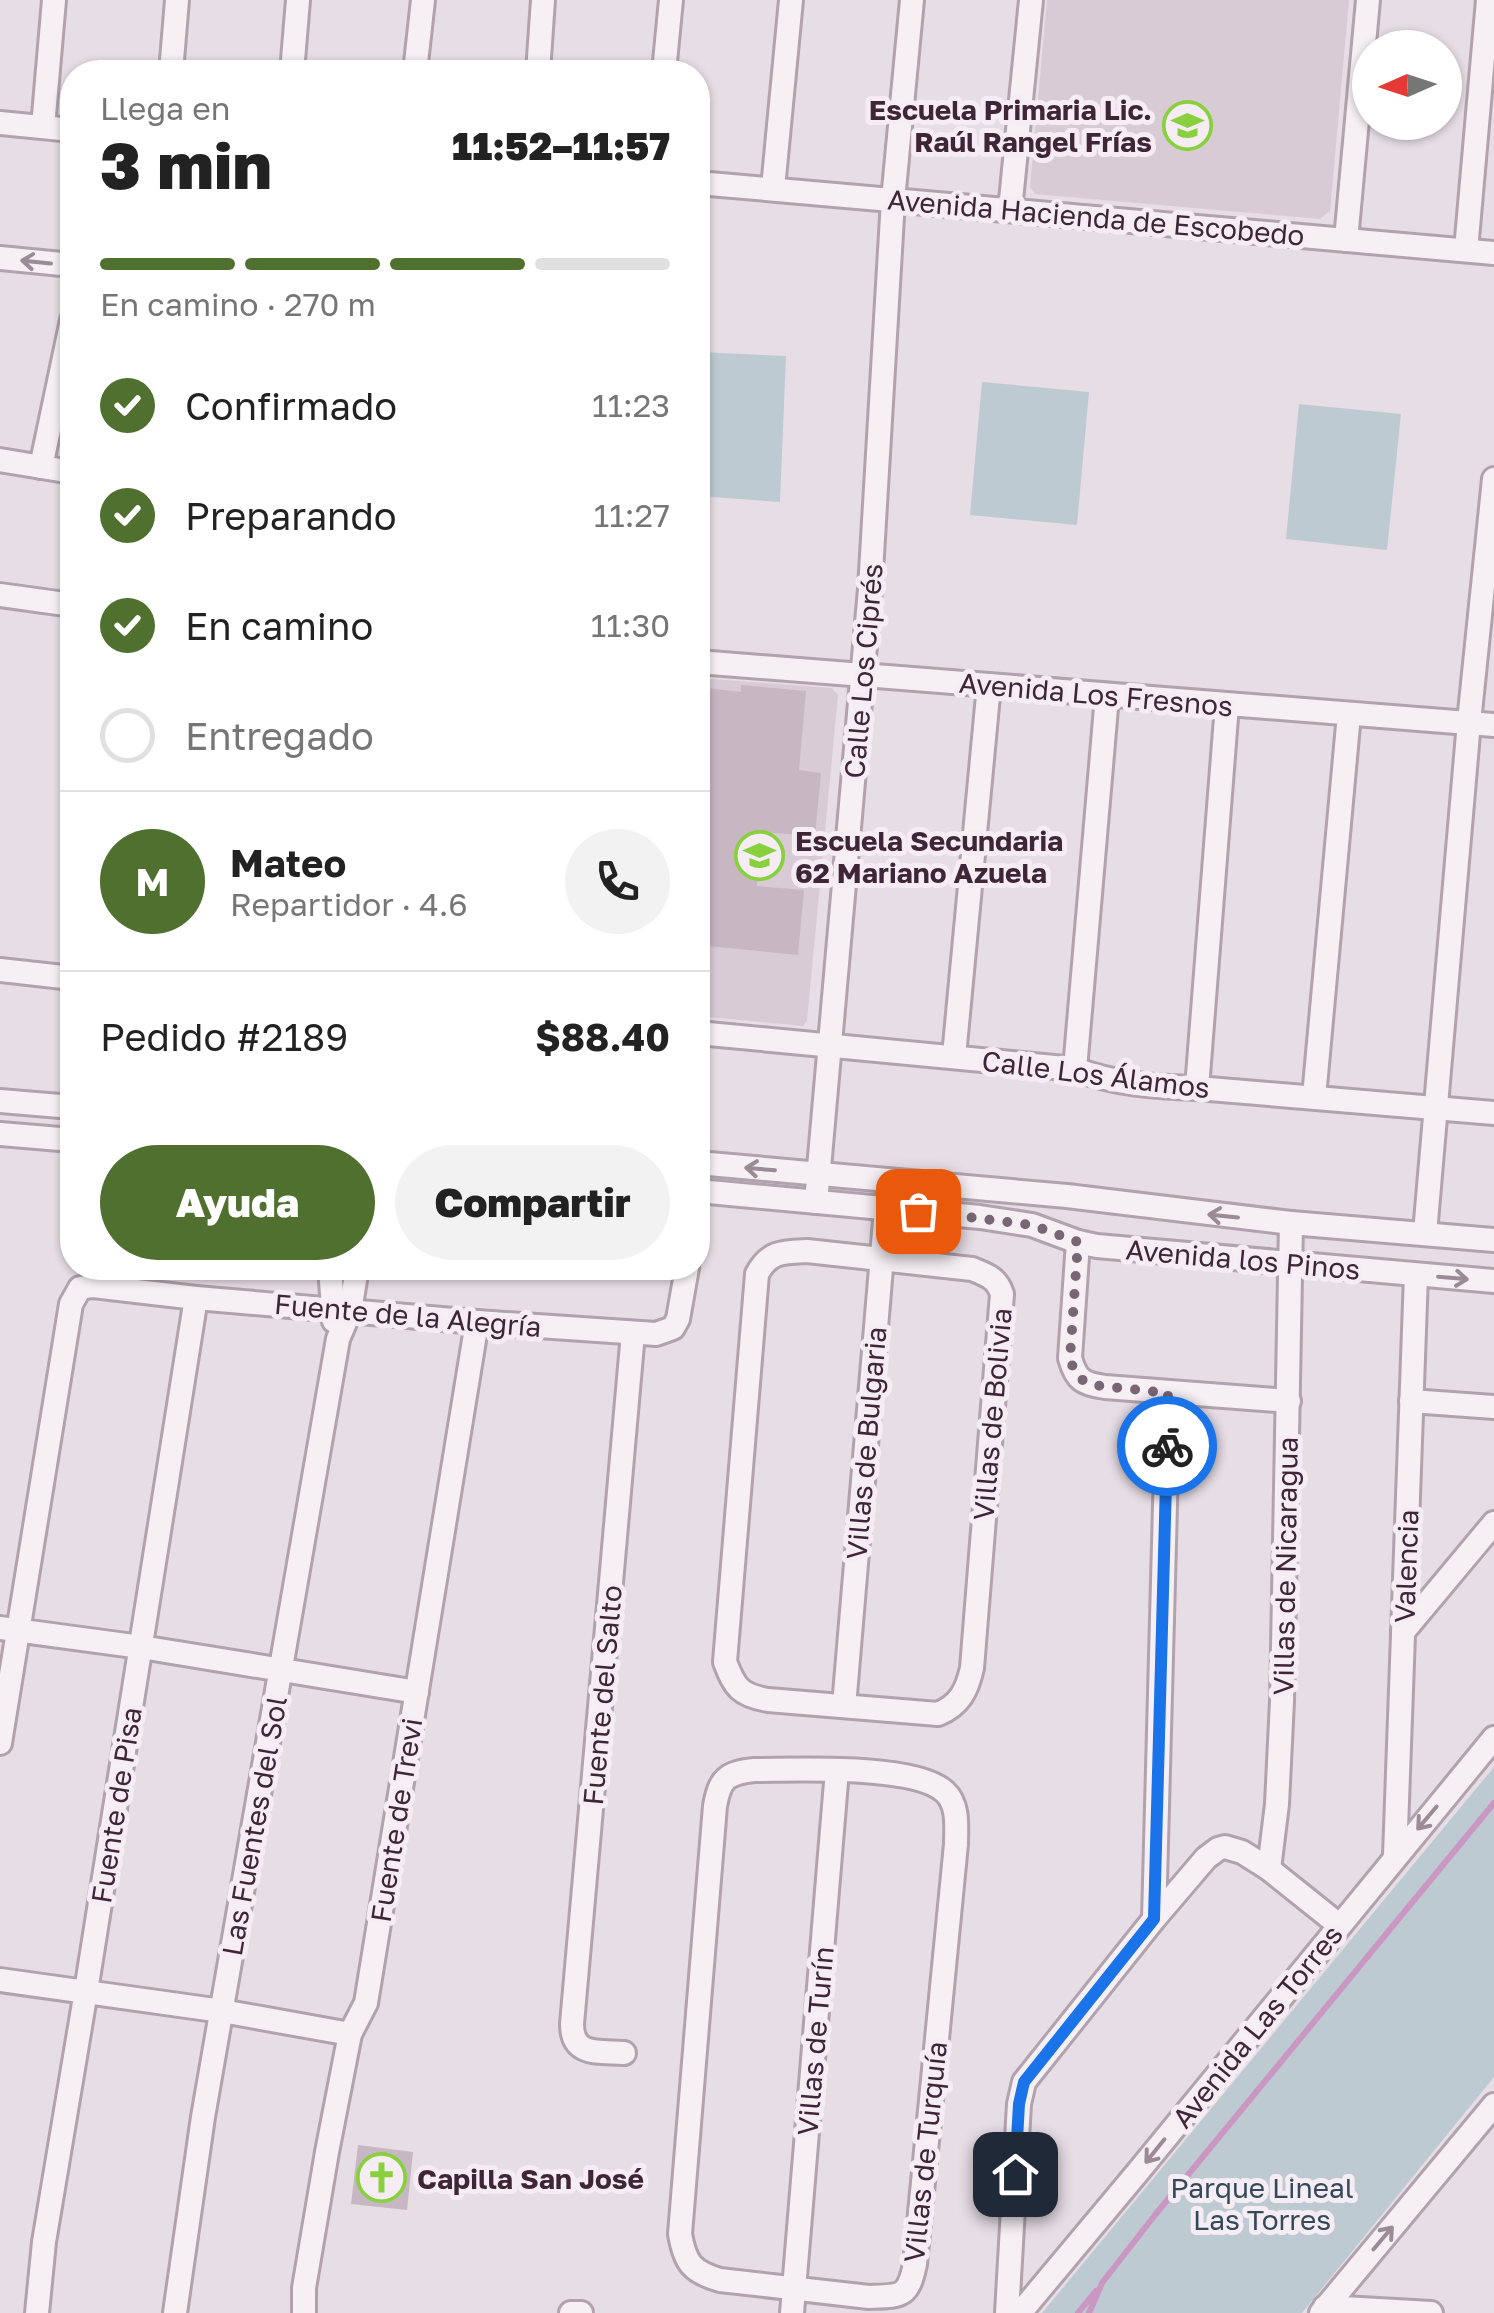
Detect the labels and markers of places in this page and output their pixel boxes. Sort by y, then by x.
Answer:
place label: Escuela Primaria Lic. Raúl Rangel Frías [869,93,1152,158]
school or university icon: Escuela Primaria Lic. Raúl Rangel Frías [1161,99,1213,151]
place label: Escuela Secundaria 62 Mariano Azuela [795,824,1063,889]
school or university icon: Escuela Secundaria 62 Mariano Azuela [734,830,786,882]
pin [876,1169,961,1254]
pin [973,2132,1058,2217]
church icon: Capilla San José [356,2152,408,2204]
place label: Capilla San José [417,2162,644,2195]

